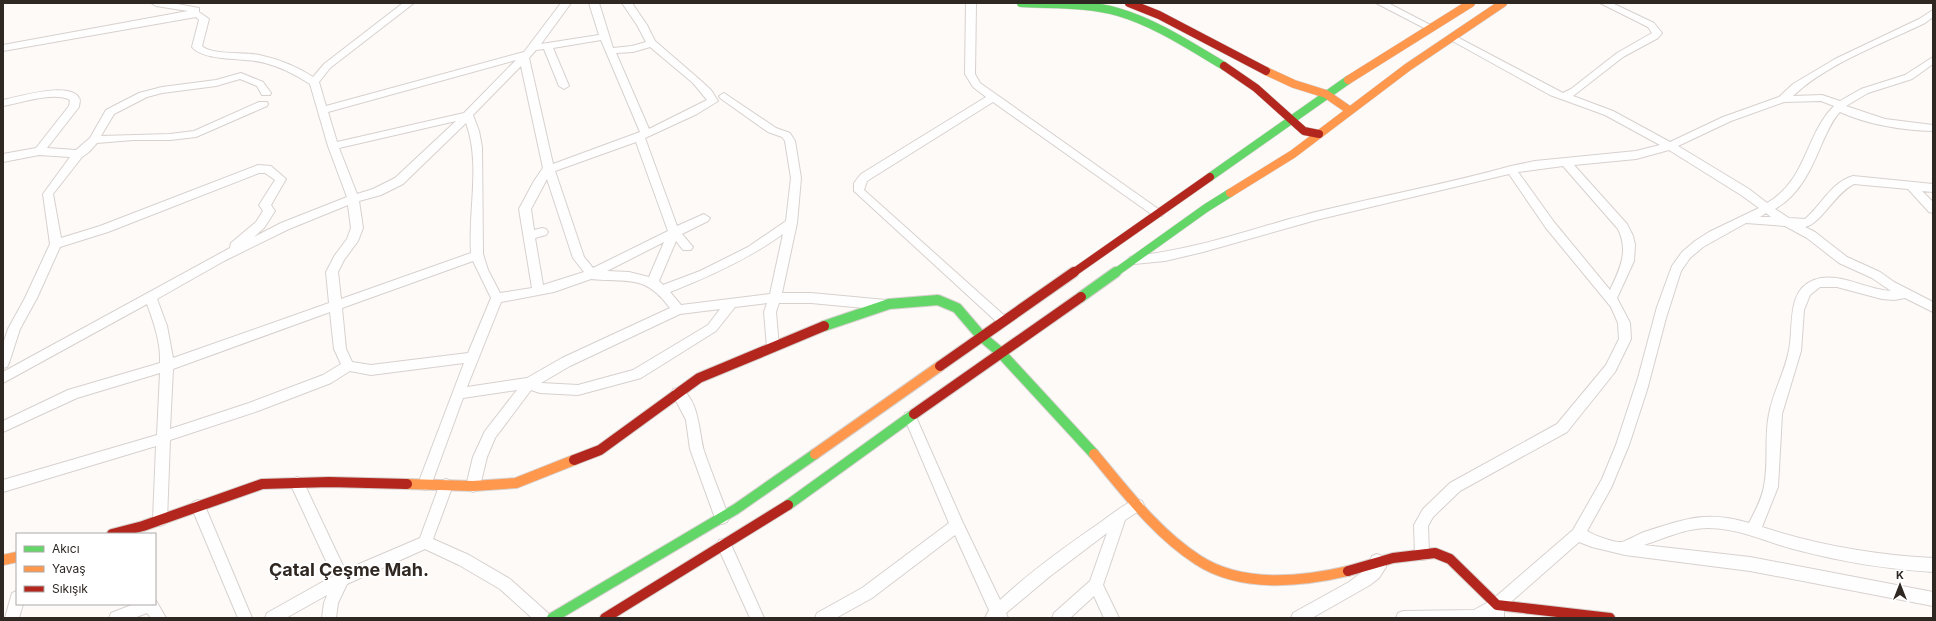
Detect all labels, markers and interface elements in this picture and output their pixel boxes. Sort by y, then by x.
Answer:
legend [16,533,156,605]
text: Akıcı [52,541,80,556]
district label: Çatal Çeşme Mah. [269,559,429,580]
text: Yavaş [52,561,86,576]
north arrow [1880,565,1920,605]
text: K [1896,568,1904,582]
text: Sıkışık [52,581,88,596]

